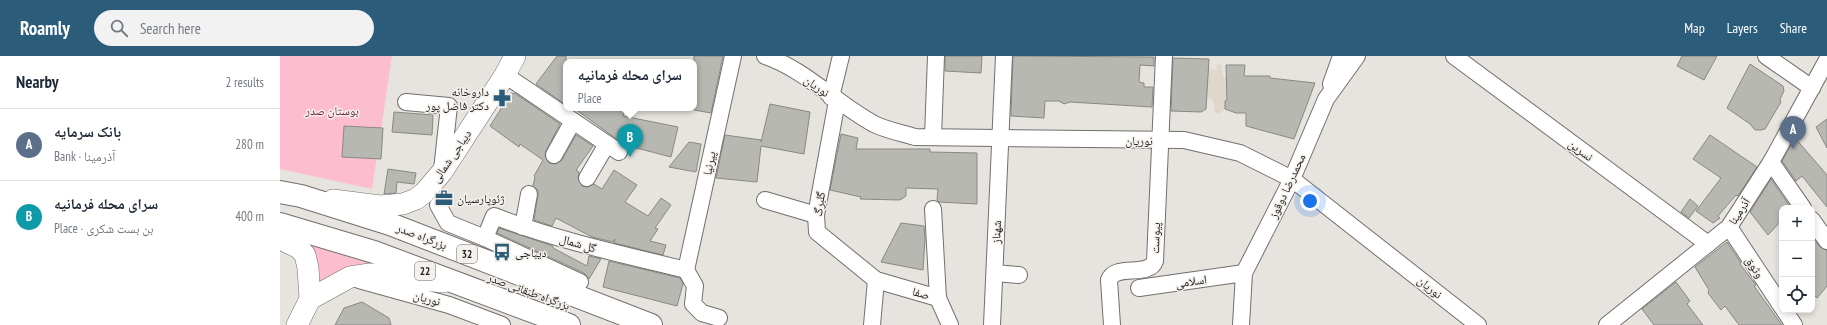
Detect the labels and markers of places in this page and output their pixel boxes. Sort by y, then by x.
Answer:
place label: داروخانه دکتر فاضل پور [425,84,489,113]
pharmacy icon: داروخانه دکتر فاضل پور [492,88,512,108]
pin: A [1780,116,1806,149]
pin: B [617,124,643,157]
office icon: ژئوپارسیان [434,188,454,208]
place label: ژئوپارسیان [457,191,505,206]
bus stop icon: دیباجی [492,242,512,262]
place label: دیباجی [515,245,547,260]

